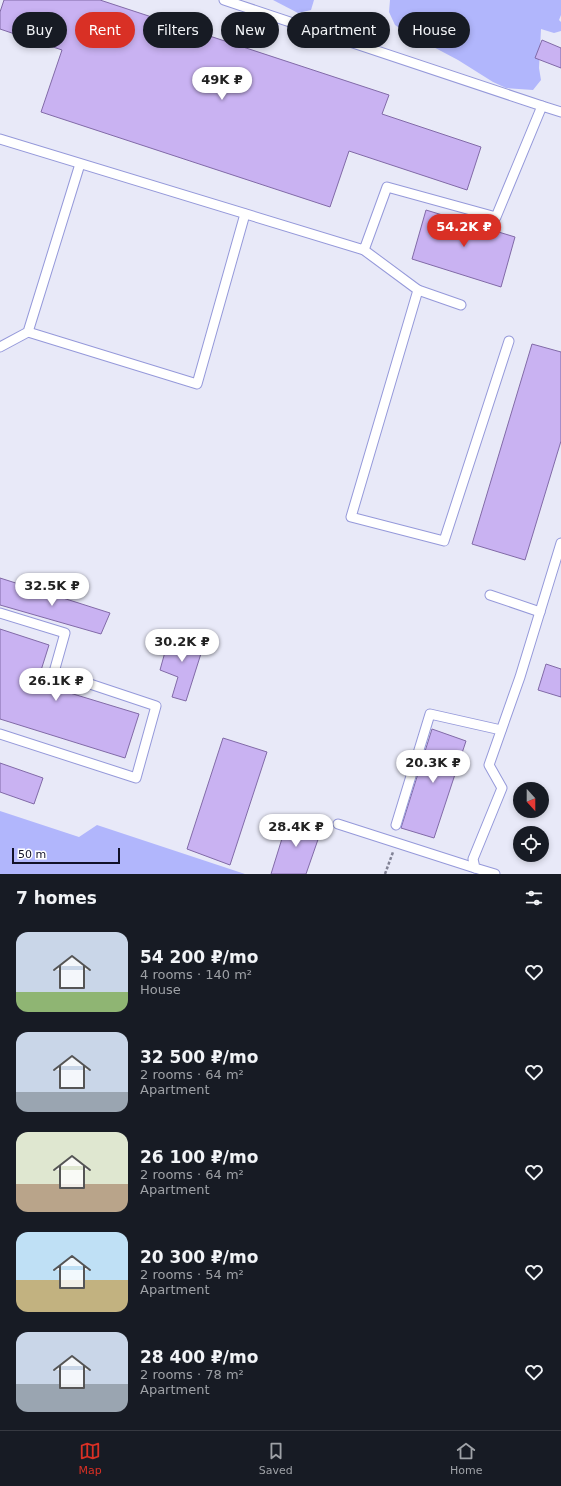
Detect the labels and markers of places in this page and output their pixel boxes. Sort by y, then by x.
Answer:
pin: 49K ₽ [194,67,250,101]
pin: 54.2K ₽ [427,214,501,248]
pin: 32.5K ₽ [15,573,89,607]
pin: 30.2K ₽ [145,629,219,663]
pin: 26.1K ₽ [19,668,93,702]
pin: 20.3K ₽ [396,750,470,784]
pin: 28.4K ₽ [259,814,333,848]

